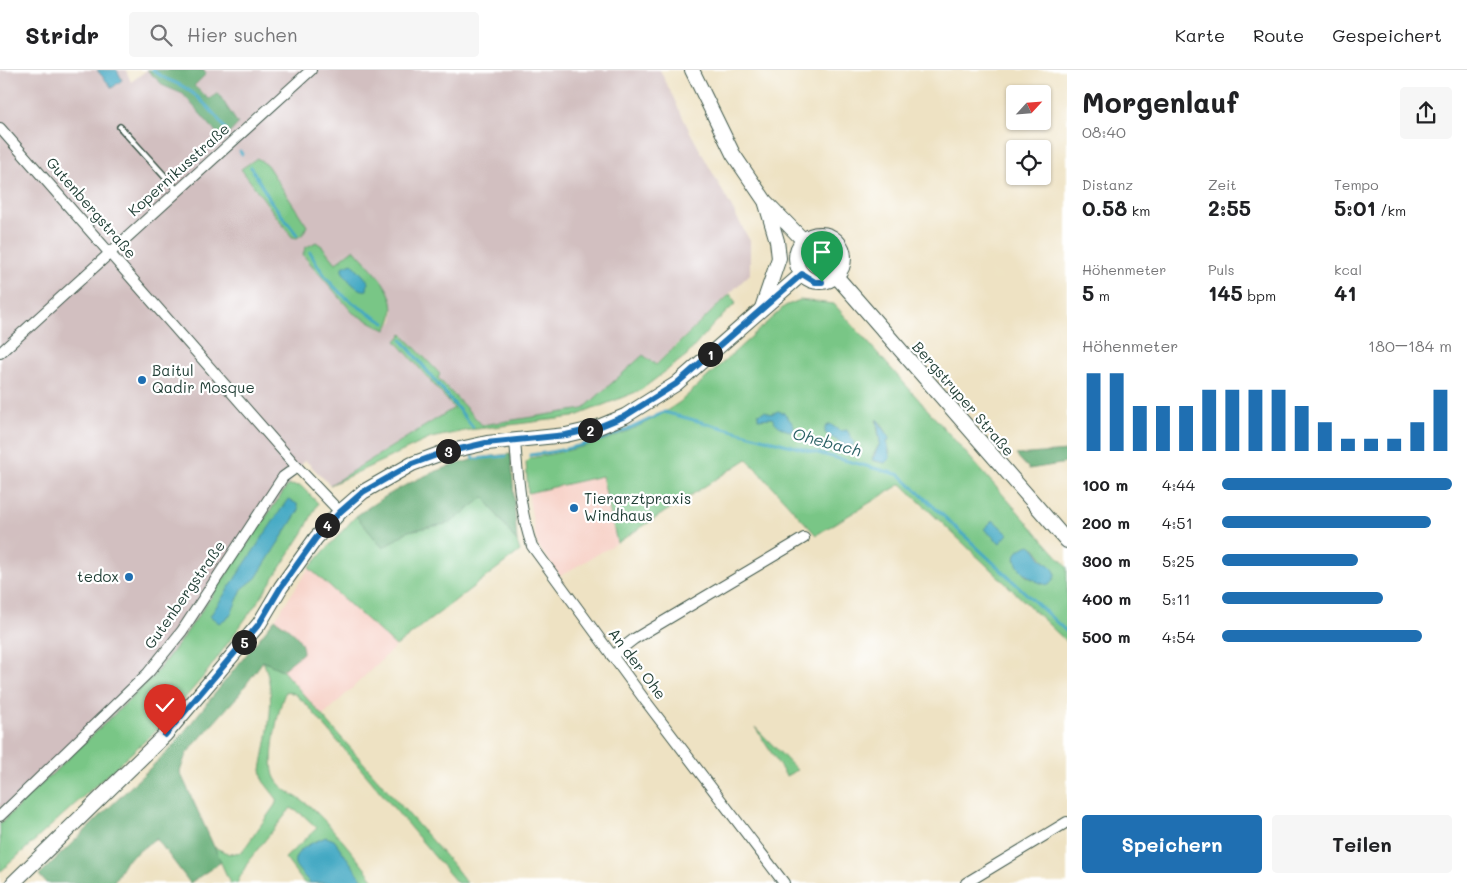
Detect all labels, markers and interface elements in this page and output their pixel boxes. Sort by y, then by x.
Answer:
search box [129,12,479,57]
text: Stridr [25,19,99,50]
icon: search [147,21,175,49]
text: Hier suchen [187,22,298,47]
text: Karte [1175,23,1225,47]
text: Route [1253,23,1304,47]
text: Gespeichert [1332,23,1442,47]
text: Morgenlauf [1082,84,1238,120]
north arrow [1006,85,1051,130]
map controls [1006,85,1051,185]
button: share [1400,87,1452,139]
street label: Kopernikusstraße [123,118,233,220]
text: 08:40 [1082,121,1126,142]
button: locate [1006,140,1051,185]
street label: Gutenbergstraße [42,152,141,262]
text: Distanz [1082,175,1133,194]
text: Zeit [1208,175,1237,194]
text: Tempo [1334,175,1379,194]
text: 0.58 [1082,194,1127,221]
text: 2:55 [1208,194,1251,221]
text: 5:01 [1334,194,1376,221]
text: km [1127,201,1150,220]
text: /km [1376,201,1406,220]
pin [801,231,843,282]
icon: arrive [808,238,836,266]
text: Höhenmeter [1082,260,1166,279]
text: Puls [1208,260,1235,279]
text: kcal [1334,260,1362,279]
text: 5 [1082,279,1094,306]
text: 145 [1208,279,1243,306]
text: 41 [1334,279,1357,306]
text: m [1094,286,1110,305]
text: bpm [1243,286,1276,305]
text: Höhenmeter [1082,335,1178,356]
text: 180–184 m [1368,335,1452,356]
street label: Bergstruper Straße [908,337,1019,460]
pin: 1 [698,342,722,366]
text: 1 [707,345,714,364]
place label: Baitul Qadir Mosque [152,360,255,397]
marker: Baitul Qadir Mosque [136,374,148,386]
pin: 2 [578,418,602,442]
text: 2 [587,421,594,440]
water label: Ohebach [791,422,864,461]
pin: 3 [436,438,460,464]
text: 3 [444,442,453,461]
text: 100 m [1082,474,1128,495]
text: 4:44 [1162,474,1195,495]
place label: Tierarztpraxis Windhaus [584,488,691,525]
marker: Tierarztpraxis Windhaus [568,502,580,514]
pin: 4 [314,512,340,538]
text: 200 m [1082,512,1130,533]
text: 4:51 [1162,512,1193,533]
text: 4 [323,516,332,535]
street label: Gutenbergstraße [139,536,229,653]
text: 300 m [1082,550,1131,571]
text: 5:25 [1162,550,1195,571]
place label: tedox [77,566,119,586]
marker: tedox [123,571,135,583]
text: 400 m [1082,588,1131,609]
text: 5:11 [1162,588,1191,609]
street label: An der Ohe [604,624,671,703]
text: 500 m [1082,626,1130,647]
text: 4:54 [1162,626,1195,647]
pin: 5 [232,630,256,654]
text: 5 [240,633,249,652]
pin [144,684,186,735]
icon: check [151,691,179,719]
button: Speichern [1082,815,1262,873]
button: Teilen [1272,815,1452,873]

